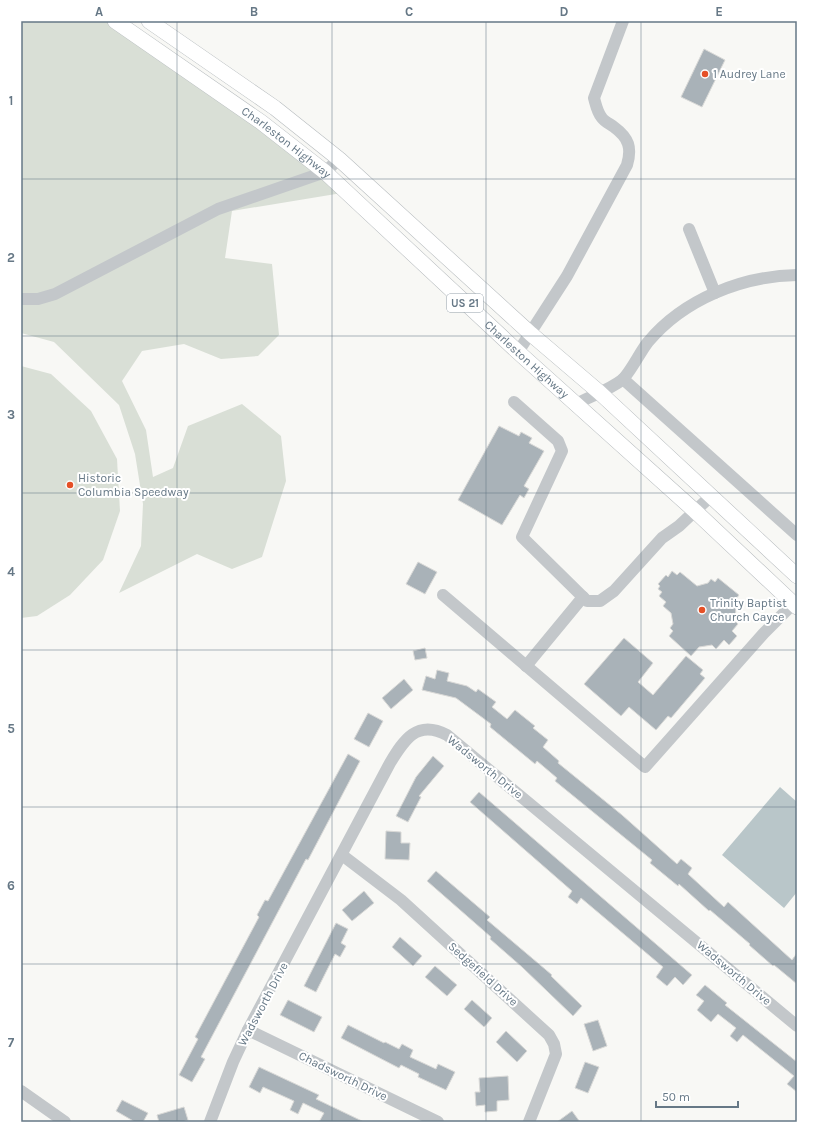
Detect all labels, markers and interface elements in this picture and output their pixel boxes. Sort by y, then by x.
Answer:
text: A [95,4,103,19]
text: B [250,4,258,19]
text: C [405,4,413,19]
text: D [560,4,569,19]
text: E [715,4,723,19]
place label: 1 Audrey Lane [713,67,786,81]
marker: 1 Audrey Lane [700,69,710,79]
text: 1 [9,93,13,108]
street label: Charleston Highway [239,104,334,181]
text: 2 [7,250,15,265]
road number: US 21 [447,294,483,312]
street label: Charleston Highway [482,317,572,402]
text: 3 [7,407,15,422]
place label: Historic Columbia Speedway [78,471,189,499]
marker: Historic Columbia Speedway [65,480,75,490]
text: 4 [7,564,15,579]
place label: Trinity Baptist Church Cayce [710,596,787,624]
marker: Trinity Baptist Church Cayce [697,605,707,615]
text: 5 [7,721,15,736]
street label: Wadsworth Drive [445,732,525,802]
text: 6 [7,878,15,893]
street label: Wadsworth Drive [694,938,774,1008]
street label: Sedgefield Drive [445,939,521,1009]
street label: Wadsworth Drive [235,960,291,1048]
text: 7 [8,1035,15,1050]
street label: Chadsworth Drive [296,1048,390,1104]
scale bar [656,1083,738,1109]
text: 50 m [662,1090,690,1104]

